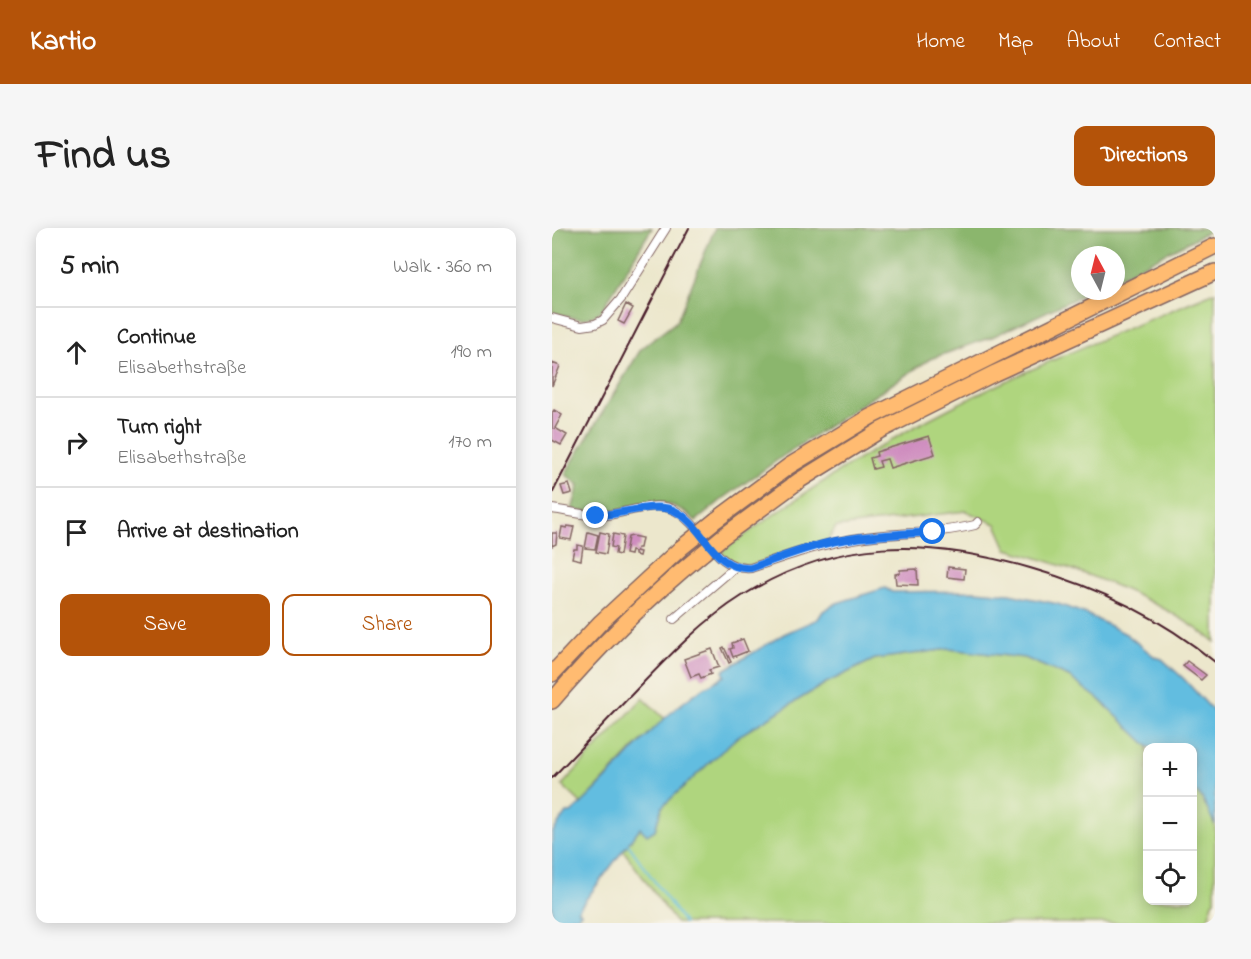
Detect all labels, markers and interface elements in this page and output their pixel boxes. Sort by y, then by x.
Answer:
text: Kartio [30,22,96,63]
text: Home [916,27,965,57]
text: Map [998,27,1033,57]
text: About [1066,27,1120,57]
text: Contact [1153,27,1221,57]
text: Find us [36,126,171,187]
button: Directions [1074,126,1215,186]
north arrow [1071,246,1125,300]
text: 5 min [60,248,119,286]
text: Walk · 360 m [393,253,492,282]
text: Continue [117,322,196,354]
icon: ahead [60,336,93,369]
text: 190 m [450,338,492,367]
text: Elisabethstraße [117,354,246,383]
text: Turn right [117,412,202,444]
icon: right [60,426,93,459]
text: 170 m [448,428,492,457]
text: Elisabethstraße [117,444,246,473]
route end [582,502,608,528]
icon: arrive [60,516,93,549]
text: Arrive at destination [117,516,299,548]
route start [919,518,945,544]
button: Save [60,594,270,656]
button: Share [282,594,492,656]
map controls [1143,743,1197,905]
button: + [1143,743,1197,797]
button: − [1143,797,1197,851]
button: locate [1143,851,1197,905]

